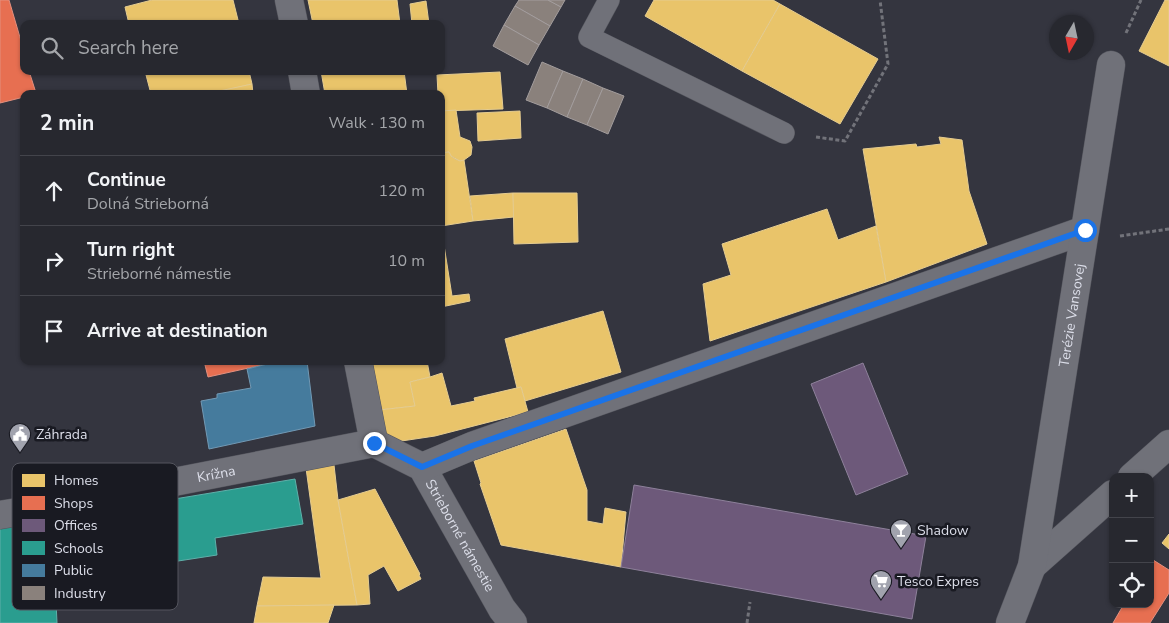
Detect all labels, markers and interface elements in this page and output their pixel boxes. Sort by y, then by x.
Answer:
north arrow [1049,15,1094,60]
search box [20,20,445,75]
icon: search [38,34,66,62]
text: Search here [78,35,179,61]
text: 2 min [40,109,94,137]
text: Walk · 130 m [329,112,425,134]
text: Continue [87,167,166,193]
icon: ahead [40,177,68,205]
text: 120 m [378,180,425,202]
text: Dolná Strieborná [87,193,209,215]
route start [1074,219,1097,242]
text: Turn right [87,237,174,263]
icon: right [40,247,68,275]
text: 10 m [388,250,425,272]
street label: Terézie Vansovej [1055,262,1090,368]
text: Strieborné námestie [87,263,231,285]
icon: arrive [40,317,68,345]
text: Arrive at destination [87,318,268,344]
public building icon: Záhrada [8,422,32,453]
place label: Záhrada [36,425,87,444]
route end [363,432,386,455]
street label: Krížna [195,461,237,487]
legend [12,463,178,610]
text: Homes [54,471,99,490]
map controls [1109,473,1154,608]
button: + [1109,473,1154,518]
street label: Strieborné námestie [421,476,499,595]
text: Shops [54,494,94,513]
text: Offices [54,516,98,535]
bar icon: Shadow [889,518,913,549]
button: − [1109,518,1154,563]
place label: Shadow [917,521,969,540]
text: Schools [54,539,104,558]
text: Public [54,561,93,580]
button: locate [1109,563,1154,608]
supermarket icon: Tesco Expres [869,569,893,600]
place label: Tesco Expres [897,572,979,591]
text: Industry [54,584,107,603]

